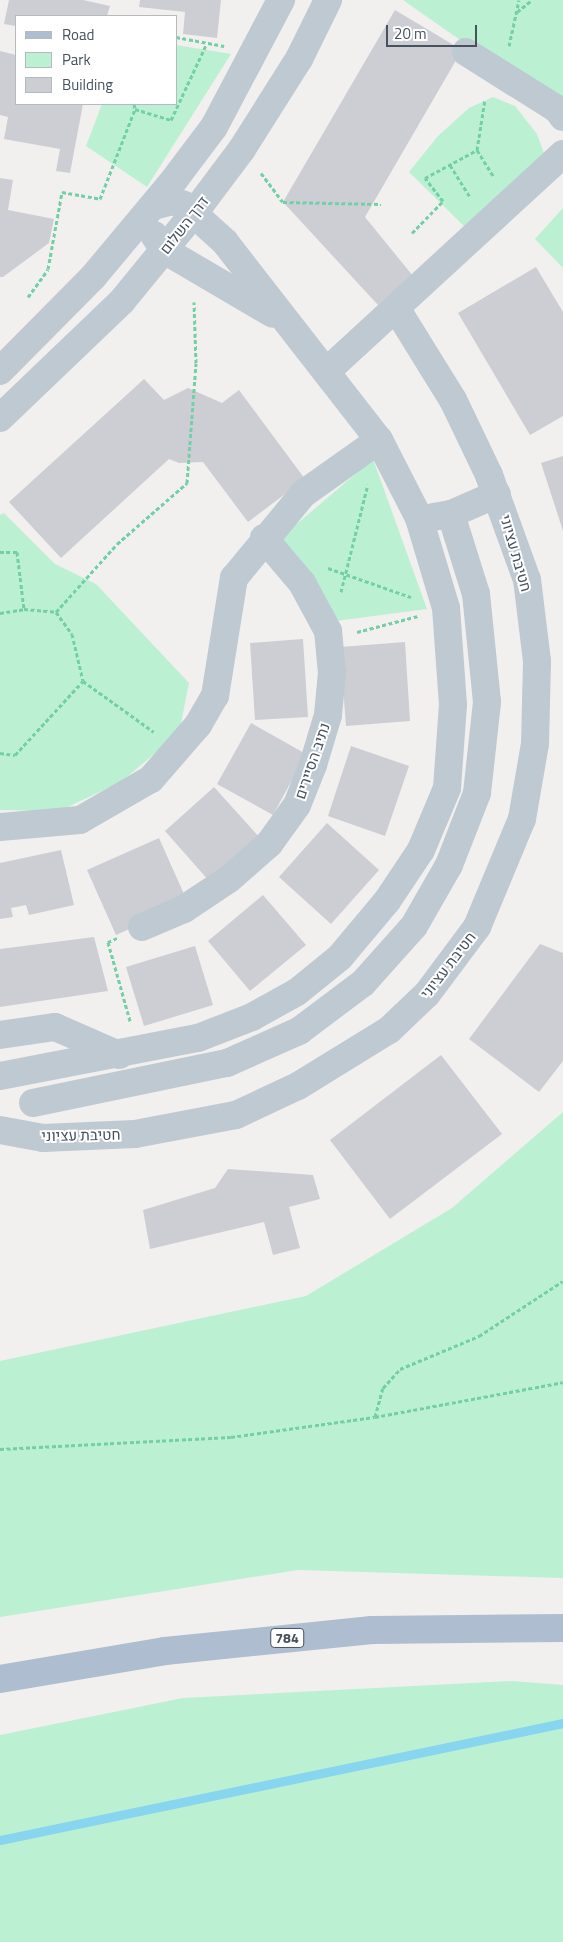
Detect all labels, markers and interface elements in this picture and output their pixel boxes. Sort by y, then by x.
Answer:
legend [15,15,178,105]
scale bar [388,15,479,47]
text: 20 m [394,22,427,45]
text: Road [62,23,94,46]
text: Park [62,48,91,71]
text: Building [62,73,113,96]
street label: דרך השלום [156,193,212,257]
street label: חטיבת עציוני [496,512,536,594]
street label: נתיב הסיירים [291,721,333,801]
street label: חטיבת עציוני [417,928,479,1002]
street label: חטיבת עציוני [41,1125,121,1145]
road number: 784 [270,1626,304,1650]

